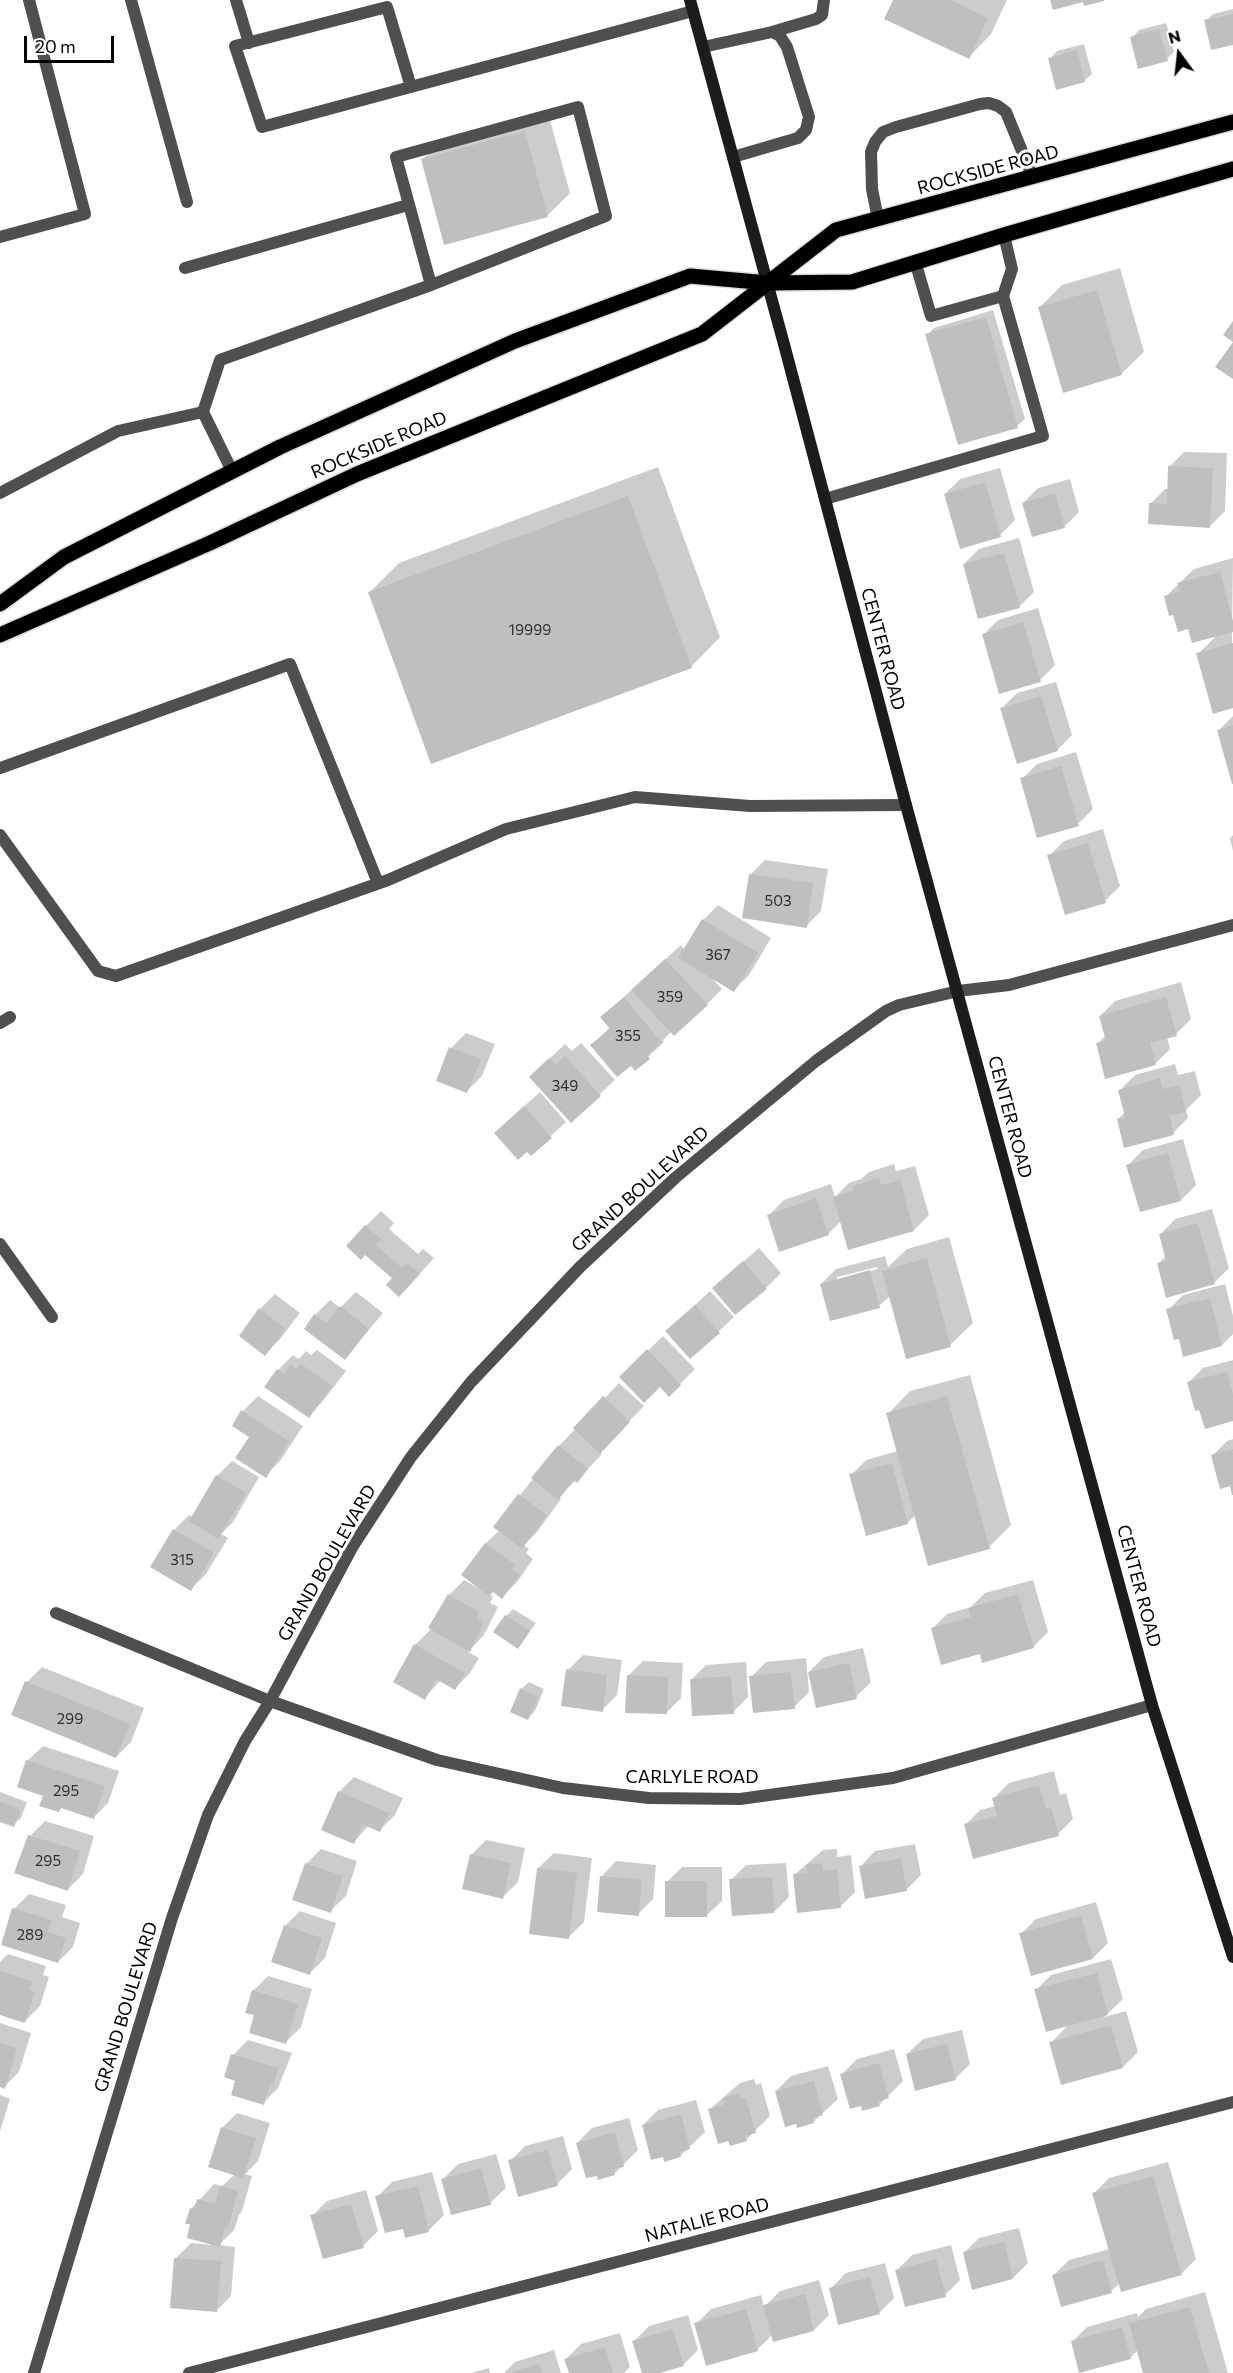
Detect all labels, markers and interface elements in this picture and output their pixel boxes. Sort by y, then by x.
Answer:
scale bar [27,24,117,62]
north arrow [1149,24,1209,84]
text: N [1166,25,1182,47]
text: 20 m [35,35,76,57]
street label: ROCKSIDE ROAD [915,141,1061,199]
street label: ROCKSIDE ROAD [308,407,450,483]
street label: CENTER ROAD [856,585,910,713]
house number: 19999 [509,621,551,639]
house number: 503 [765,892,791,910]
house number: 367 [705,946,731,964]
house number: 359 [657,988,683,1006]
house number: 355 [615,1027,641,1045]
street label: CENTER ROAD [983,1053,1037,1181]
house number: 349 [552,1077,578,1095]
street label: GRAND BOULEVARD [567,1122,713,1256]
street label: GRAND BOULEVARD [273,1481,381,1645]
street label: CENTER ROAD [1112,1522,1166,1650]
house number: 315 [170,1551,194,1569]
house number: 299 [57,1710,83,1728]
street label: CARLYLE ROAD [626,1766,758,1788]
house number: 295 [53,1782,79,1800]
house number: 295 [35,1852,61,1870]
street label: GRAND BOULEVARD [90,1919,162,2095]
house number: 289 [17,1926,43,1944]
street label: NATALIE ROAD [642,2193,772,2247]

